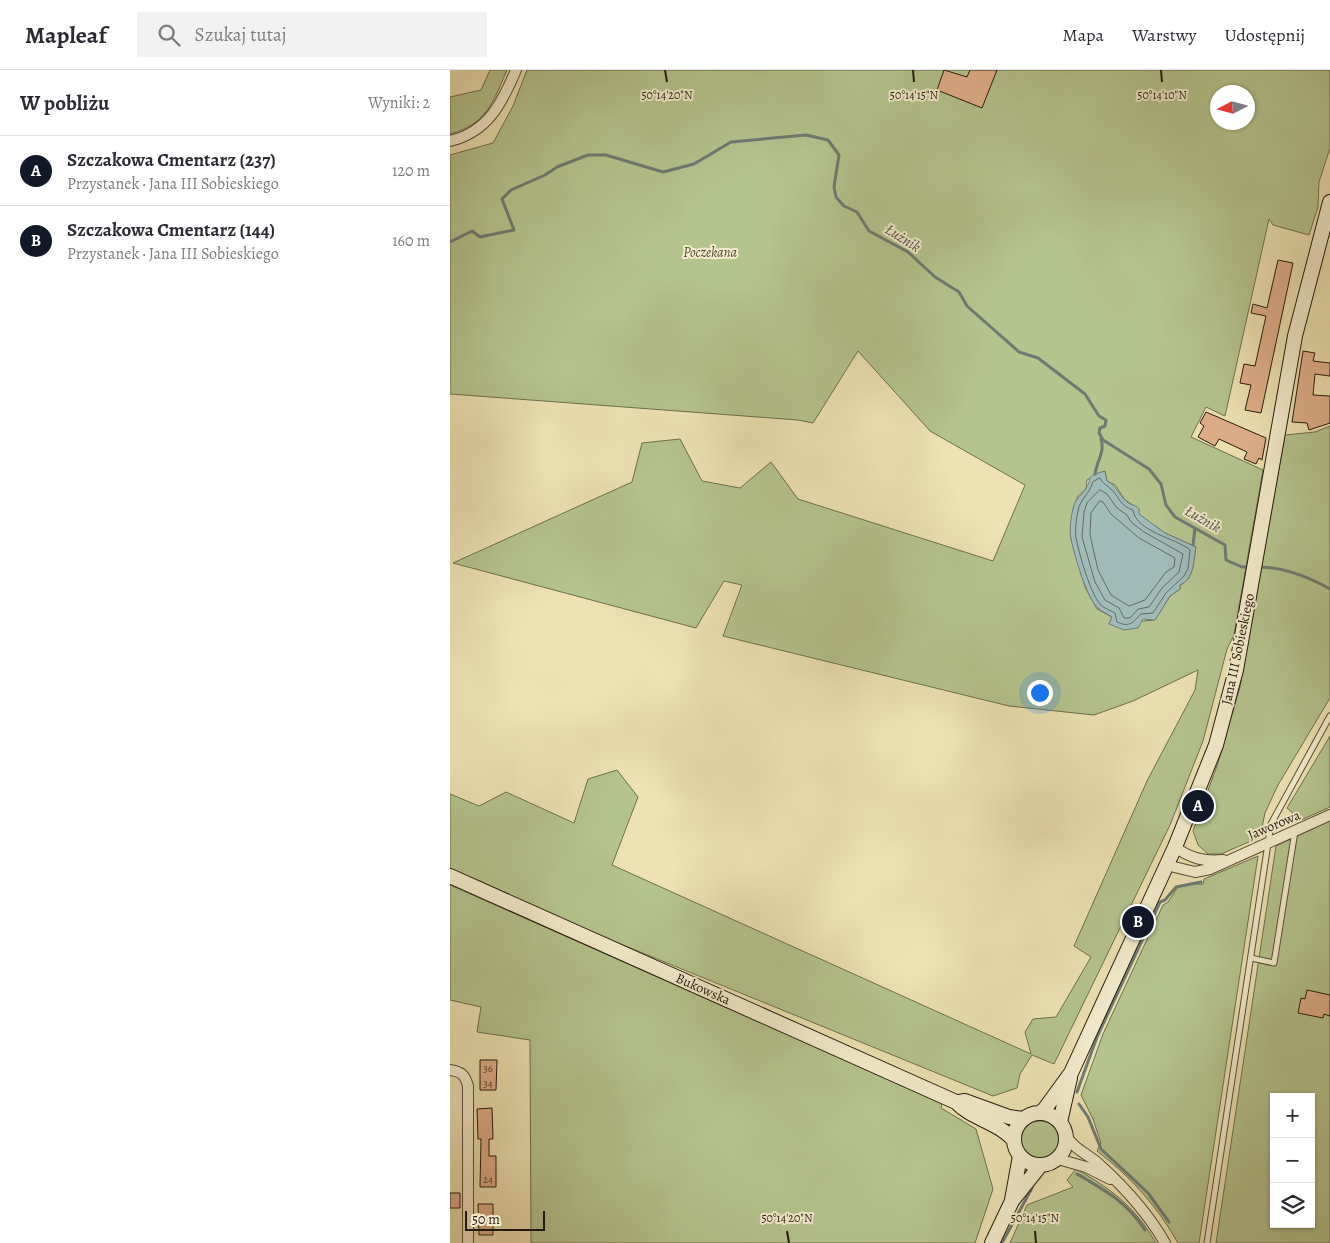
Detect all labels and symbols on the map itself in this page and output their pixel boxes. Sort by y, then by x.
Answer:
north arrow [1210,85,1255,130]
text: 50°14'20"N [641,87,693,103]
text: 50°14'15"N [890,87,939,103]
text: 50°14'10"N [1137,87,1187,103]
water label: Łużnik [881,219,925,257]
park label: Poczekana [683,243,737,262]
water label: Łużnik [1181,501,1225,537]
street label: Jana III Sobieskiego [1217,591,1259,707]
your location [1027,680,1053,706]
pin: A [1182,787,1214,825]
street label: Jaworowa [1245,805,1304,845]
pin: B [1122,903,1154,941]
street label: Bukowska [673,969,734,1010]
house number: 36 [483,1061,493,1076]
house number: 34 [483,1076,493,1091]
house number: 24 [483,1172,493,1187]
scale bar [465,1208,545,1231]
text: 50°14'20"N [761,1210,813,1226]
text: 50°14'15"N [1011,1210,1060,1226]

